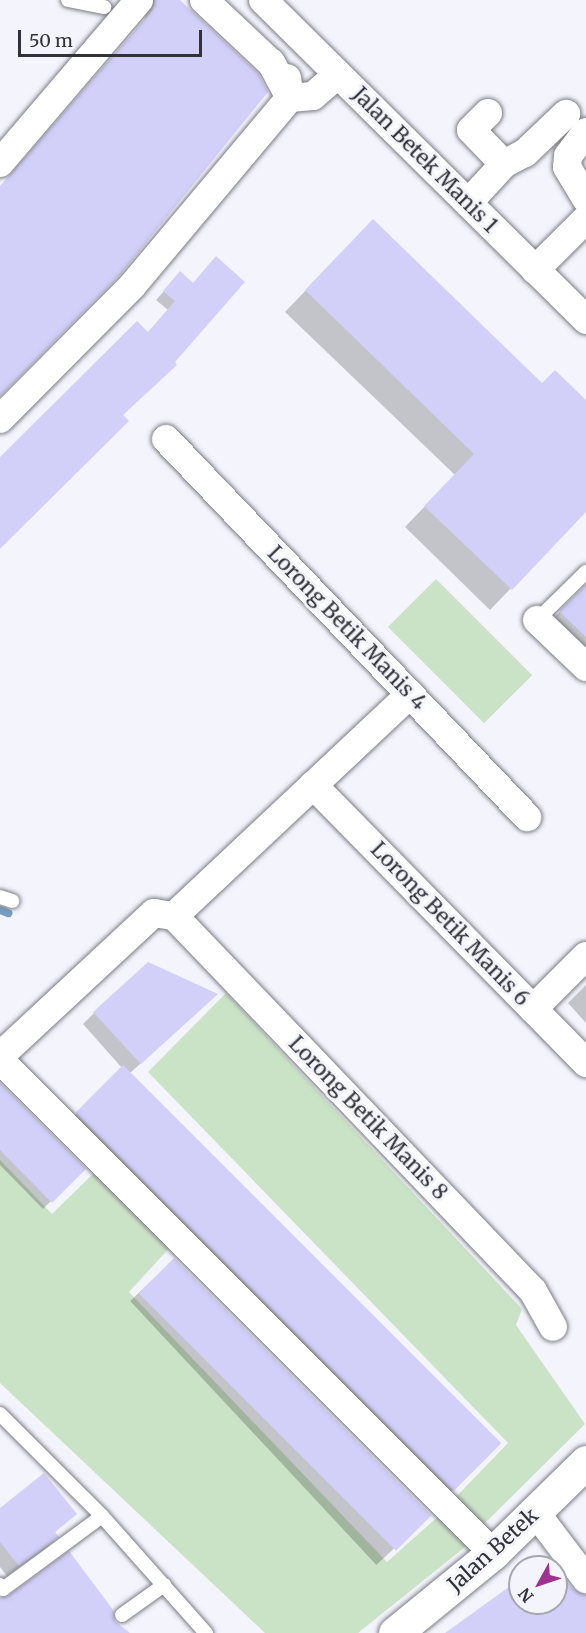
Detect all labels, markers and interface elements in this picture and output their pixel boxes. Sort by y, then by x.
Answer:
scale bar [21,18,206,56]
text: 50 m [29,29,73,52]
street label: Jalan Betek Manis 1 [347,82,503,238]
street label: Lorong Betik Manis 4 [262,541,432,715]
street label: Lorong Betik Manis 6 [365,837,535,1011]
street label: Lorong Betik Manis 8 [283,1031,453,1205]
street label: Jalan Betek [443,1503,543,1597]
north arrow [508,1555,568,1615]
text: N [514,1584,537,1607]

